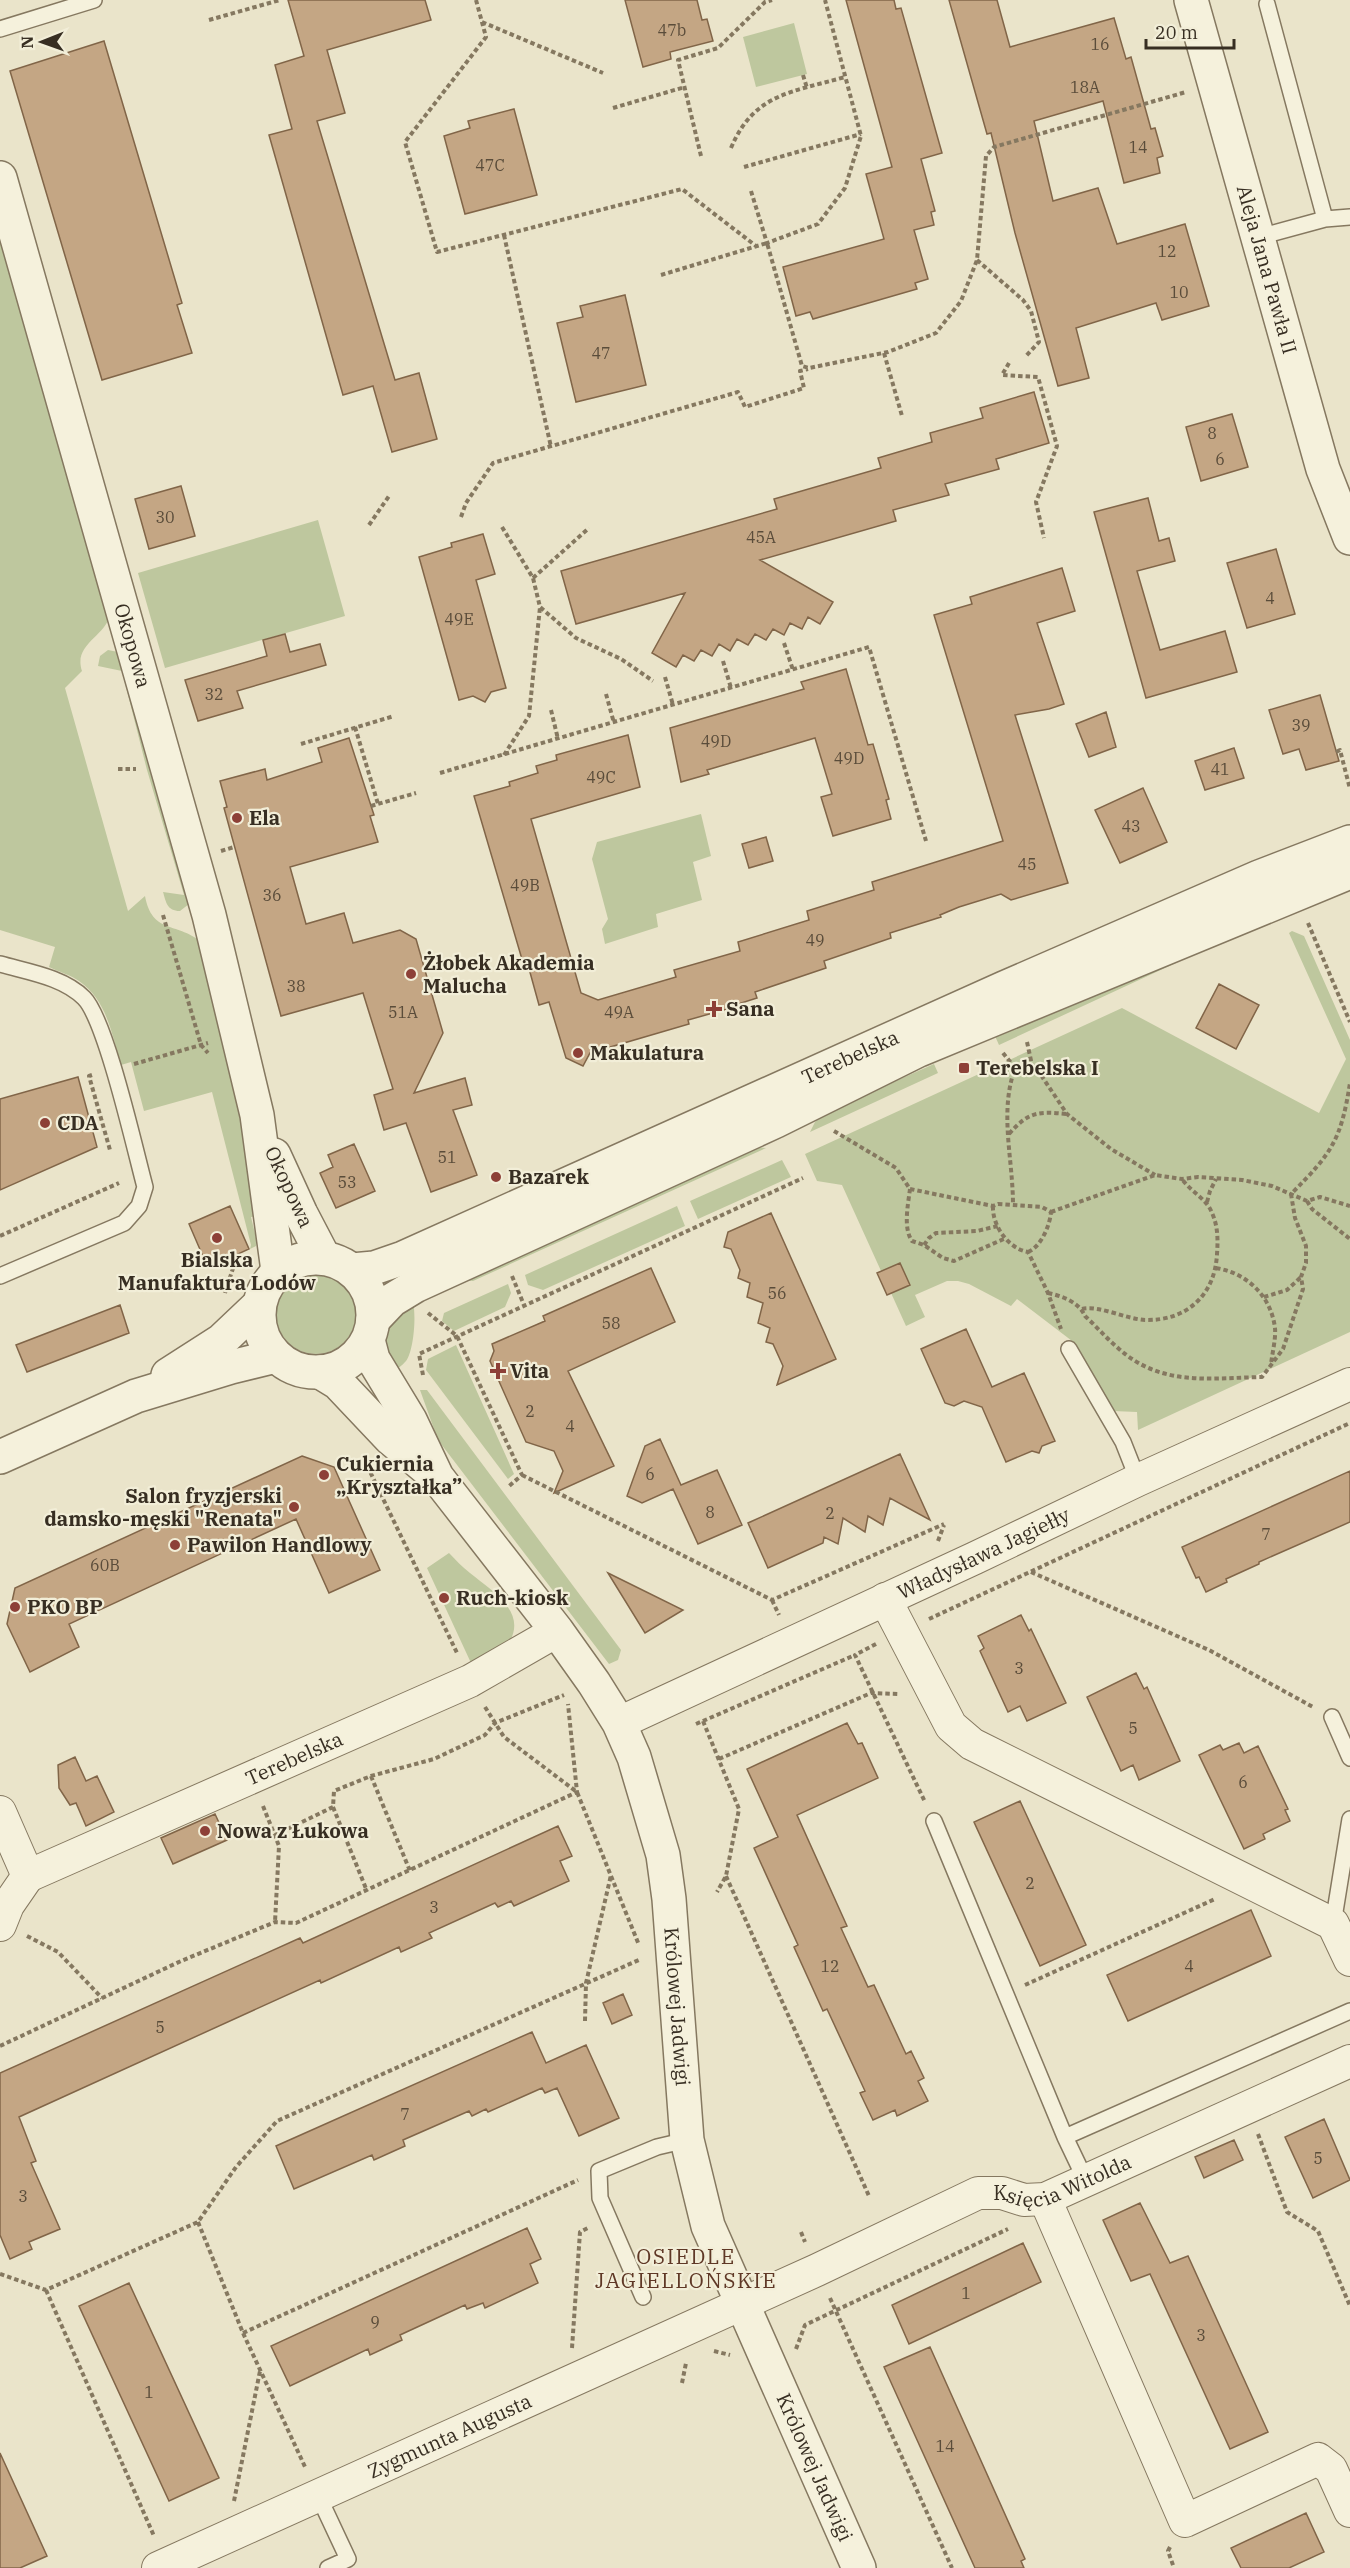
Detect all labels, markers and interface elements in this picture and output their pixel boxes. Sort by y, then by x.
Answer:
north arrow [12,12,72,72]
scale bar [1146,12,1234,50]
house number: 47b [658,20,686,40]
text: 20 m [1155,21,1198,44]
house number: 16 [1090,34,1110,54]
text: N [17,36,37,49]
house number: 18A [1070,77,1100,97]
house number: 14 [1128,137,1148,157]
house number: 47C [475,155,505,175]
street label: Aleja Jana Pawła II [1231,182,1304,357]
house number: 12 [1157,241,1177,261]
house number: 10 [1169,282,1189,302]
house number: 47 [591,343,611,363]
house number: 8 [1207,423,1217,443]
house number: 6 [1215,449,1225,469]
house number: 30 [155,507,175,527]
house number: 45A [746,527,776,547]
house number: 4 [1265,588,1275,608]
street label: Okopowa [108,600,158,691]
house number: 49E [444,609,474,629]
house number: 32 [204,684,224,704]
house number: 39 [1291,715,1311,735]
house number: 49D [701,731,731,751]
house number: 49D [834,748,864,768]
house number: 41 [1210,759,1230,779]
house number: 49C [586,767,616,787]
place label: Ela [249,804,280,831]
marker: Ela [230,811,244,825]
house number: 43 [1121,816,1141,836]
house number: 45 [1017,854,1037,874]
house number: 49B [510,875,540,895]
house number: 36 [262,885,282,905]
house number: 49 [805,930,825,950]
place label: Żłobek Akademia Malucha [423,949,595,999]
marker: Żłobek Akademia Malucha [404,967,418,981]
house number: 38 [286,976,306,996]
place label: Sana [726,995,775,1022]
house number: 51A [388,1002,418,1022]
house number: 49A [604,1002,634,1022]
marker: Sana [707,1002,721,1016]
street label: Terebelska [797,1023,903,1090]
place label: Makulatura [590,1039,704,1066]
marker: Makulatura [571,1046,585,1060]
place label: Terebelska I [976,1054,1099,1081]
marker: Terebelska I [957,1061,971,1075]
place label: CDA [57,1109,99,1136]
marker: CDA [38,1116,52,1130]
street label: Okopowa [259,1142,320,1232]
house number: 51 [437,1147,457,1167]
place label: Bazarek [508,1163,589,1190]
marker: Bazarek [489,1170,503,1184]
house number: 53 [337,1172,357,1192]
marker: Bialska Manufaktura Lodów [210,1231,224,1245]
place label: Bialska Manufaktura Lodów [118,1246,316,1296]
house number: 56 [767,1283,787,1303]
house number: 58 [601,1313,621,1333]
place label: Vita [510,1357,549,1384]
marker: Vita [491,1364,505,1378]
house number: 2 [525,1401,535,1421]
house number: 4 [565,1416,575,1436]
place label: Cukiernia „Kryształka” [336,1450,462,1500]
house number: 6 [645,1464,655,1484]
marker: Cukiernia „Kryształka” [317,1468,331,1482]
place label: Salon fryzjerski damsko-męski "Renata" [44,1482,282,1532]
marker: Salon fryzjerski damsko-męski "Renata" [287,1500,301,1514]
street label: Władysława Jagiełły [893,1501,1074,1605]
house number: 8 [705,1502,715,1522]
house number: 2 [825,1503,835,1523]
house number: 7 [1261,1524,1271,1544]
place label: Pawilon Handlowy [187,1531,372,1558]
marker: Pawilon Handlowy [168,1538,182,1552]
house number: 60B [90,1555,120,1575]
place label: Ruch-kiosk [456,1584,569,1611]
marker: Ruch-kiosk [437,1591,451,1605]
place label: PKO BP [27,1593,103,1620]
marker: PKO BP [8,1600,22,1614]
house number: 3 [1014,1658,1024,1678]
house number: 5 [1128,1718,1138,1738]
street label: Terebelska [241,1725,347,1791]
house number: 6 [1238,1772,1248,1792]
place label: Nowa z Łukowa [217,1817,369,1844]
marker: Nowa z Łukowa [198,1824,212,1838]
house number: 2 [1025,1873,1035,1893]
house number: 3 [429,1897,439,1917]
street label: Królowej Jadwigi [658,1926,697,2087]
house number: 12 [820,1956,840,1976]
house number: 4 [1184,1956,1194,1976]
house number: 5 [155,2017,165,2037]
house number: 7 [400,2104,410,2124]
street label: Księcia Witolda [993,2148,1135,2213]
house number: 5 [1313,2148,1323,2168]
house number: 3 [18,2186,28,2206]
district label: OSIEDLE JAGIELLOŃSKIE [595,2242,777,2294]
house number: 1 [961,2283,971,2303]
house number: 9 [370,2312,380,2332]
house number: 3 [1196,2325,1206,2345]
house number: 1 [144,2382,154,2402]
street label: Zygmunta Augusta [363,2387,536,2485]
street label: Królowej Jadwigi [770,2389,860,2545]
house number: 14 [935,2436,955,2456]

